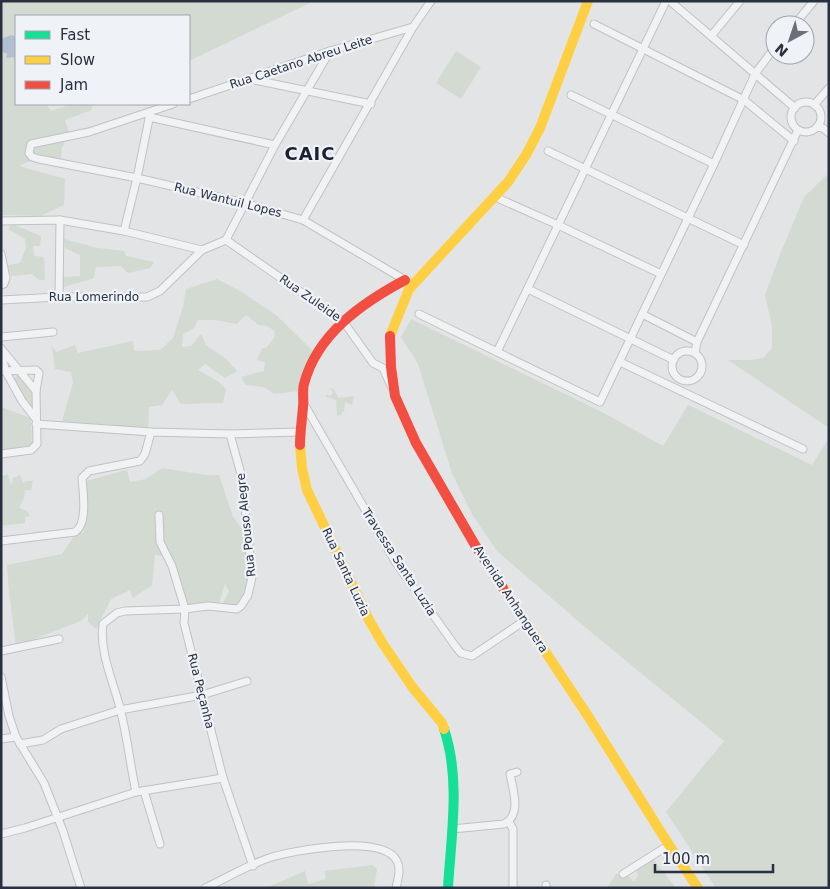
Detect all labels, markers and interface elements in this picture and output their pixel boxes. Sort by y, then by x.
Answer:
legend [15,15,190,105]
north arrow [765,15,815,65]
text: Fast [60,26,90,44]
street label: Rua Caetano Abreu Leite [228,32,374,92]
text: N [772,40,791,60]
text: Slow [60,51,95,69]
text: Jam [59,76,88,94]
district label: CAIC [284,143,336,164]
street label: Rua Wantuil Lopes [173,180,283,220]
street label: Rua Zuleide [277,272,343,324]
street label: Rua Lomerindo [49,290,139,304]
street label: Rua Pouso Alegre [234,472,258,578]
street label: Travessa Santa Luzia [358,505,439,618]
street label: Rua Santa Luzia [319,525,373,619]
street label: Avenida Anhanguera [471,543,551,655]
street label: Rua Peçanha [185,652,217,730]
scale bar [655,842,772,874]
text: 100 m [662,850,710,868]

